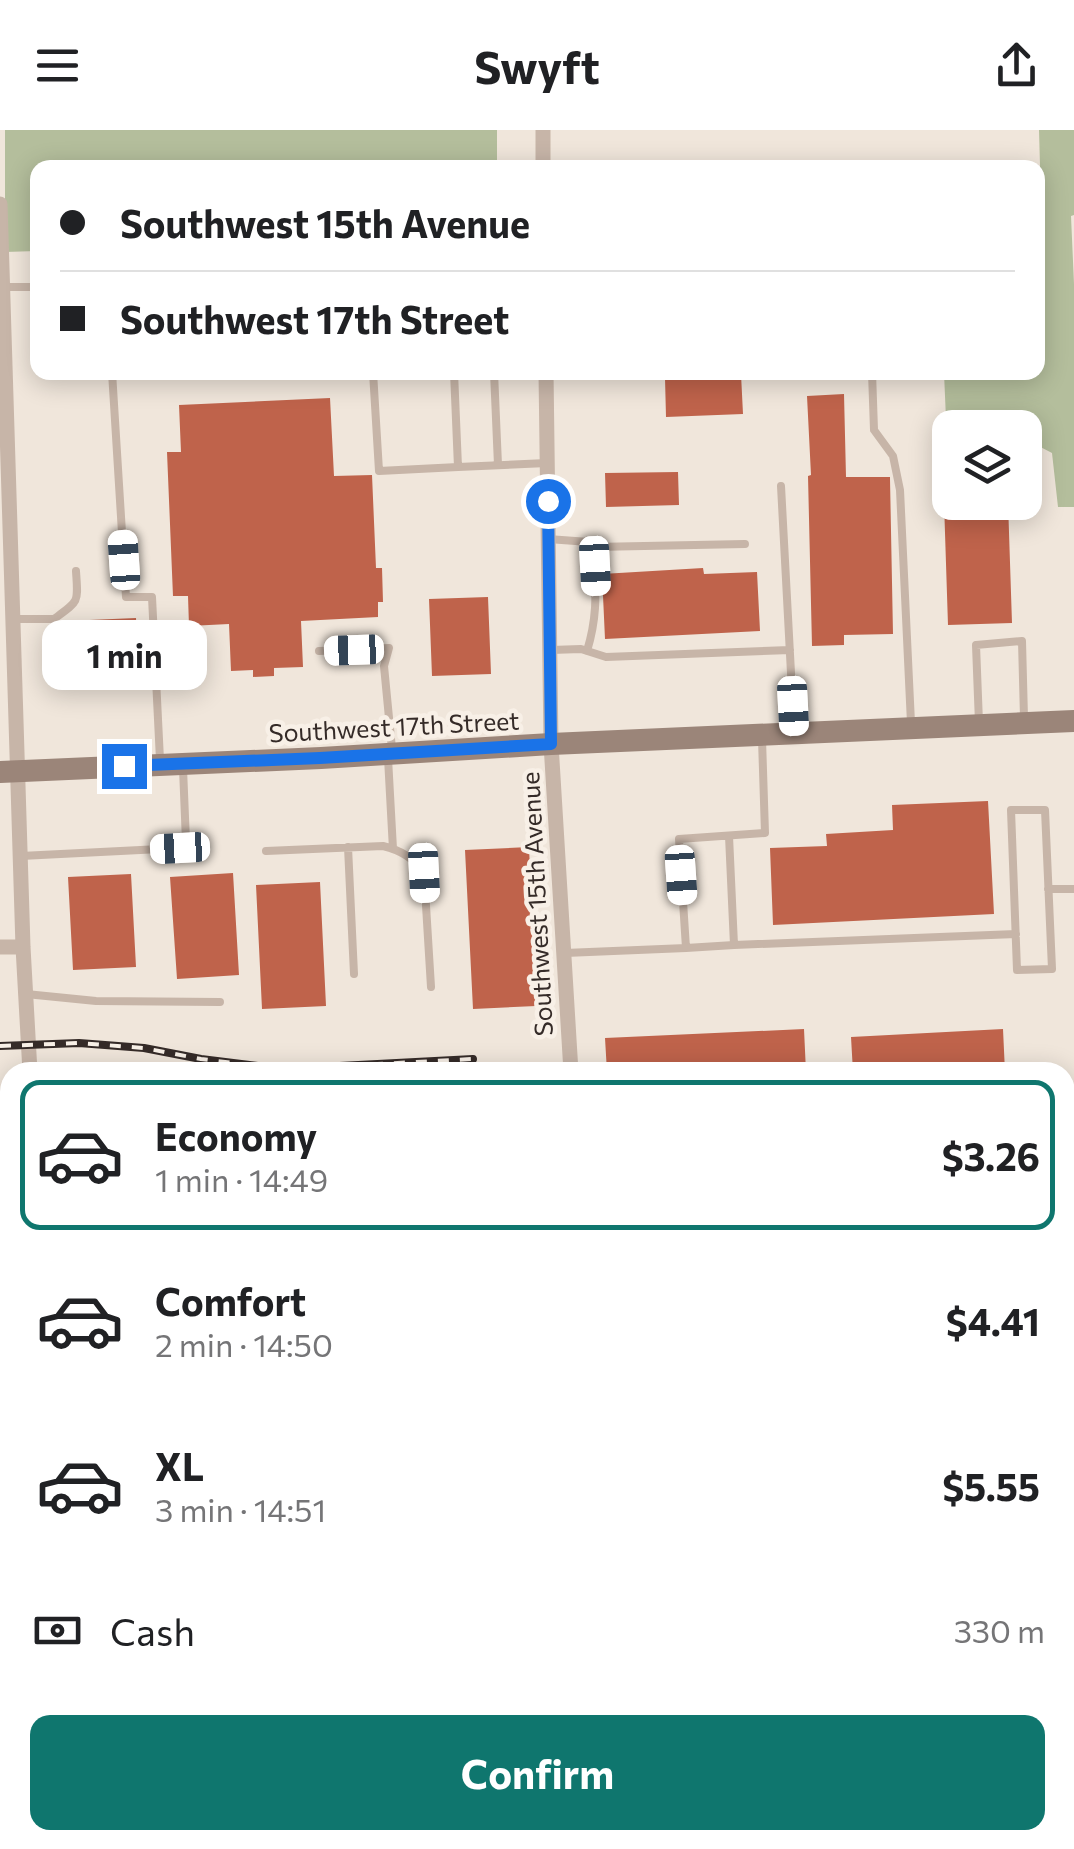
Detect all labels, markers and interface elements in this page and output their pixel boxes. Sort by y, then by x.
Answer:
icon: menu [30,38,85,93]
text: Swyft [474,38,600,93]
icon: share [989,38,1044,93]
text: Southwest 15th Avenue [120,199,530,246]
text: Southwest 17th Street [120,295,509,342]
map controls [932,410,1042,520]
button: layers [932,410,1042,520]
route start [526,479,571,524]
car [107,529,141,591]
car [578,535,612,597]
callout: 1 min [42,621,206,691]
car [323,634,385,666]
text: 1 min [87,635,162,675]
car [776,675,810,737]
street label: Southwest 17th Street [268,704,520,748]
route end [102,744,147,789]
street label: Southwest 15th Avenue [514,771,558,1037]
car [149,831,211,865]
car [407,842,441,904]
car [664,844,698,906]
icon: car [35,1110,125,1200]
text: Economy [155,1112,317,1159]
text: $3.26 [942,1132,1040,1179]
text: 1 min · 14:49 [155,1159,328,1199]
icon: car [35,1275,125,1365]
text: Comfort [155,1277,306,1324]
text: $4.41 [946,1297,1040,1344]
text: 2 min · 14:50 [155,1324,333,1364]
icon: car [35,1440,125,1530]
text: XL [155,1442,204,1489]
text: $5.55 [942,1462,1040,1509]
text: 3 min · 14:51 [155,1489,326,1529]
icon: cash [30,1603,85,1658]
text: Cash [110,1607,195,1654]
text: 330 m [954,1610,1045,1650]
button: Confirm [30,1715,1045,1830]

